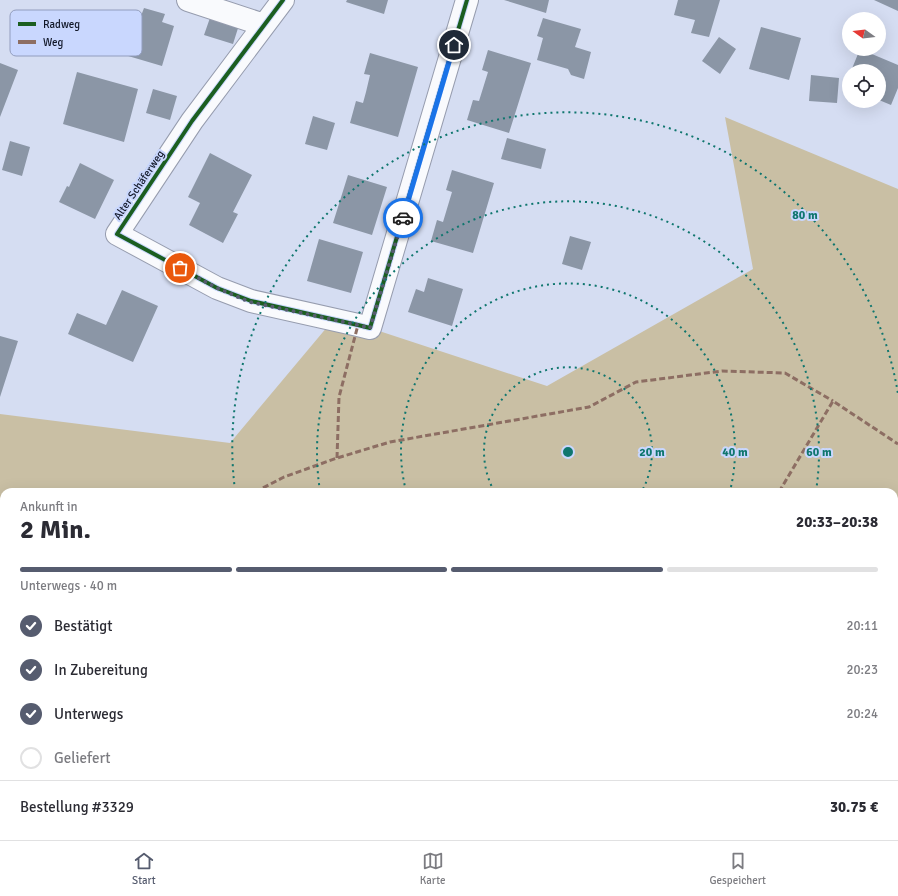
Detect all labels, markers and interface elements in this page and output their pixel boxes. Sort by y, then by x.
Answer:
legend [10,10,142,56]
north arrow [842,12,886,56]
map controls [842,12,886,108]
text: Radweg [43,18,80,31]
pin [437,28,471,62]
icon: home [443,34,465,56]
text: Weg [43,36,63,49]
button: locate [842,64,886,108]
street label: Alter Schäferweg [111,148,167,222]
courier [383,198,423,238]
icon: car [392,207,414,229]
text: 80 m [792,208,818,223]
pin [163,251,197,285]
icon: bag [169,257,191,279]
centre of rings [561,445,575,459]
text: 20 m [639,445,665,460]
text: 40 m [722,445,748,460]
text: 60 m [806,445,832,460]
text: Ankunft in [20,499,78,515]
text: 20:33–20:38 [796,513,878,531]
text: 2 Min. [20,514,91,546]
text: Unterwegs · 40 m [20,578,117,594]
icon: check [20,615,42,637]
text: Bestätigt [54,617,112,635]
text: 20:11 [846,618,878,634]
icon: check [20,659,42,681]
text: In Zubereitung [54,661,148,679]
text: 20:23 [846,662,878,678]
icon: check [20,703,42,725]
text: Unterwegs [54,705,123,723]
text: 20:24 [846,706,878,722]
text: Geliefert [54,749,111,767]
text: Bestellung #3329 [20,798,134,816]
text: 30.75 € [830,798,878,816]
tab: Start [132,850,156,887]
tab: Karte [420,850,445,887]
tab: Gespeichert [709,850,766,887]

